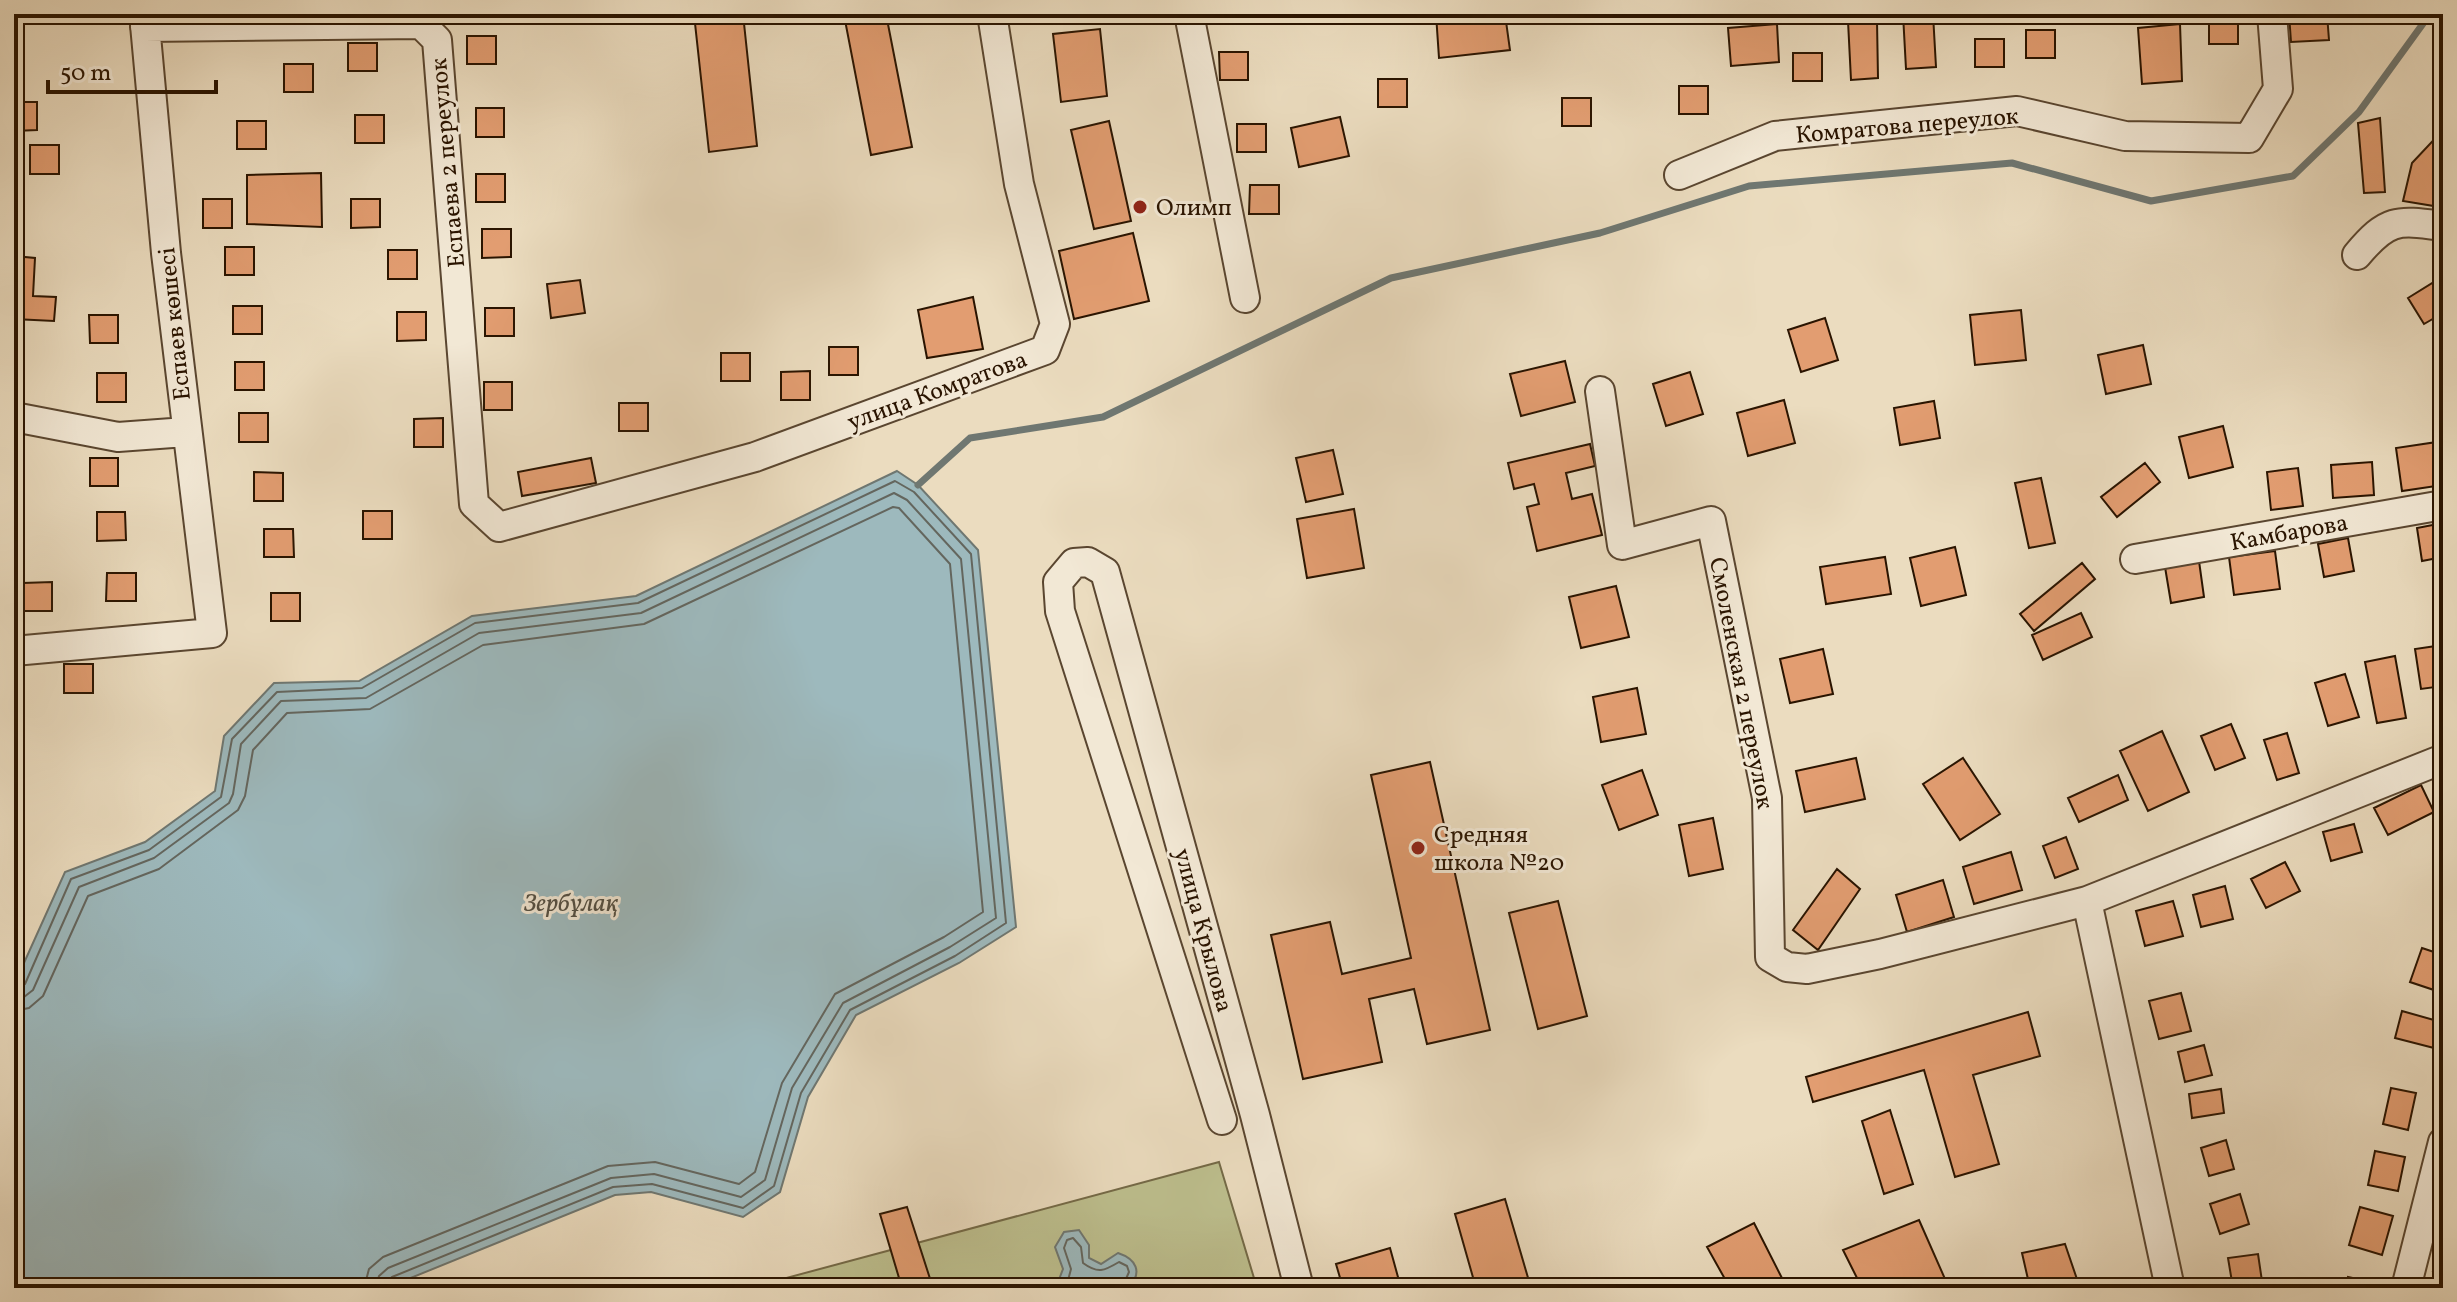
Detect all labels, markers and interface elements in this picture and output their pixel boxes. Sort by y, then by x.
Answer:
scale bar [48,44,216,94]
street label: Еспаева 2 переулок [423,56,475,269]
text: 50 m [60,57,112,91]
street label: Комратова переулок [1794,100,2020,154]
place label: Олимп [1156,192,1232,226]
marker: Олимп [1131,198,1149,216]
street label: Еспаев көшесі [151,245,201,402]
street label: улица Комратова [843,344,1032,440]
street label: Камбарова [2228,507,2351,561]
street label: Смоленская 2 переулок [1699,555,1781,812]
place label: Средняя школа №20 [1434,819,1564,881]
marker: Средняя школа №20 [1409,839,1427,857]
street label: улица Крылова [1164,845,1240,1016]
water label: Зербұлақ [523,886,619,922]

